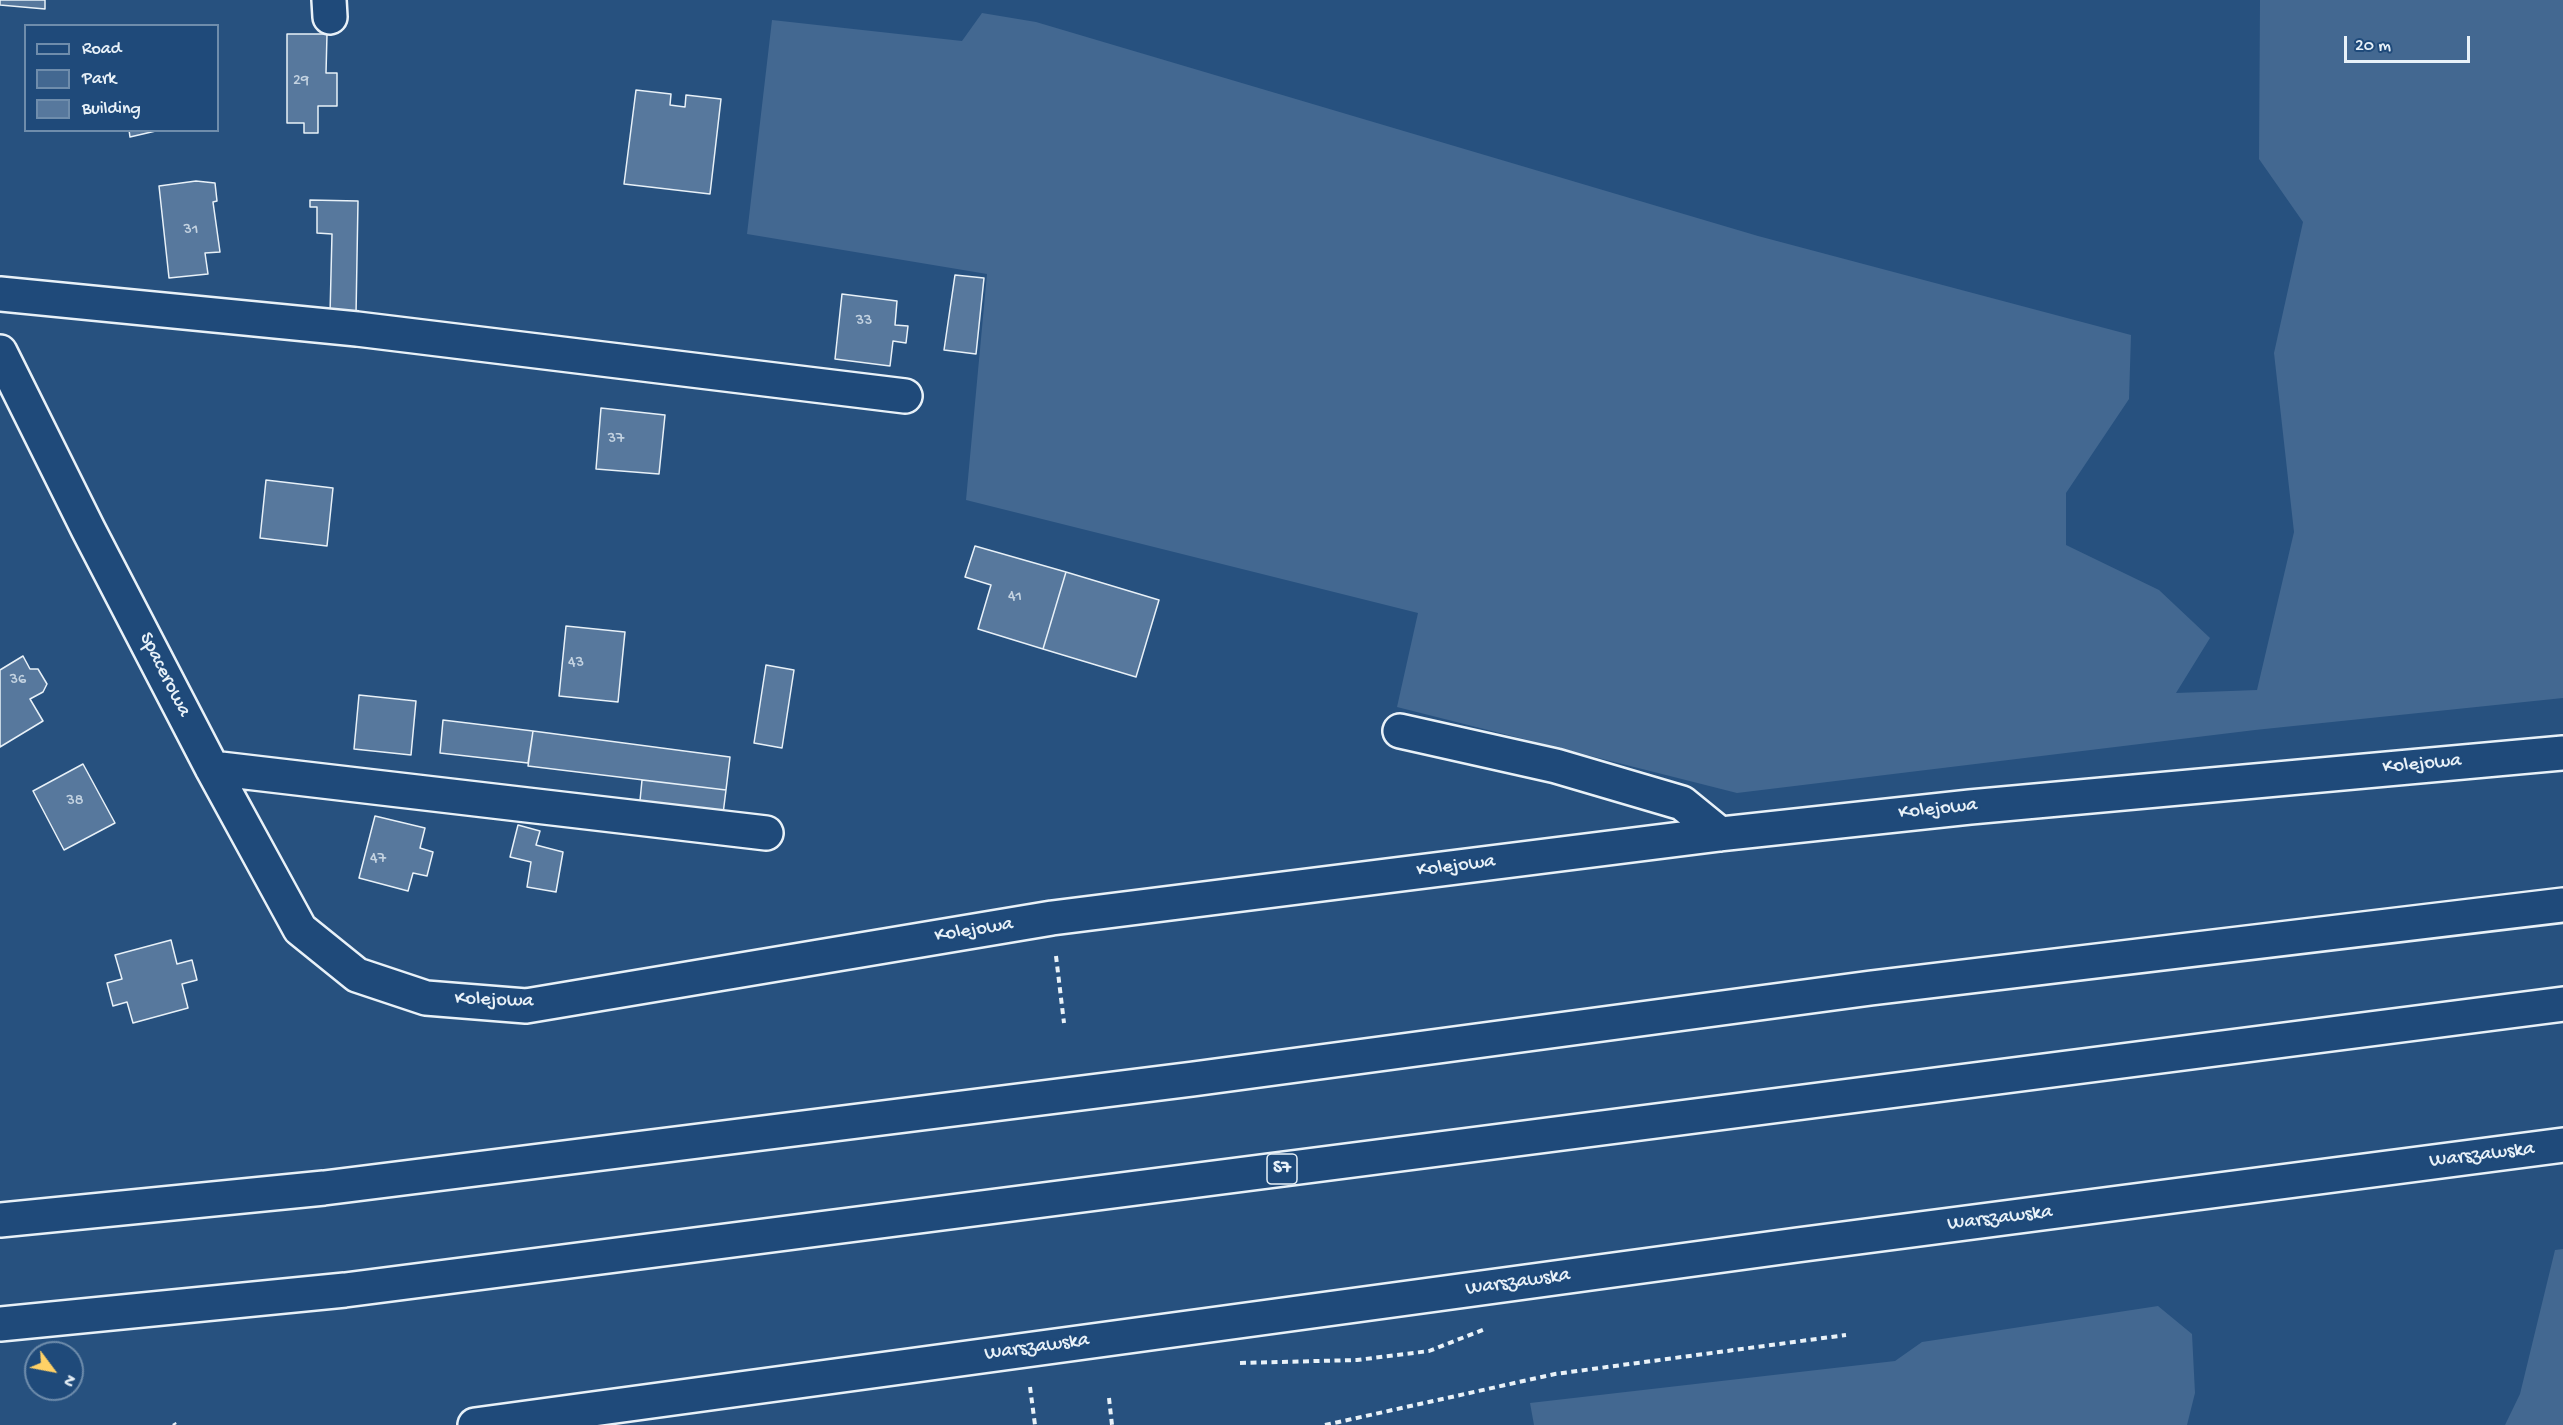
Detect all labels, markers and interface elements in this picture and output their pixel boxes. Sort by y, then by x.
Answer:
legend [24,24,219,132]
scale bar [2347,24,2473,62]
text: 20 m [2355,36,2391,57]
text: Road [82,39,121,60]
text: Park [82,69,116,90]
house number: 29 [293,72,309,92]
text: Building [82,99,141,120]
house number: 31 [184,221,198,241]
house number: 33 [856,312,872,332]
house number: 37 [608,430,624,450]
house number: 41 [1008,588,1022,608]
street label: Spacerowa [133,629,195,721]
house number: 43 [568,654,584,674]
house number: 36 [10,671,26,691]
street label: Kolejowa [2382,750,2462,780]
house number: 38 [66,792,84,812]
street label: Kolejowa [1897,794,1979,826]
house number: 47 [370,850,386,870]
street label: Kolejowa [1415,850,1497,884]
street label: Kolejowa [933,913,1015,949]
street label: Kolejowa [454,988,534,1014]
street label: Warszawska [2428,1138,2536,1174]
road number: S7 [1267,1154,1297,1184]
street label: Warszawska [1946,1201,2054,1237]
street label: Warszawska [1464,1264,1572,1302]
street label: Warszawska [983,1329,1091,1367]
north arrow [24,1341,84,1401]
text: N [57,1370,79,1389]

